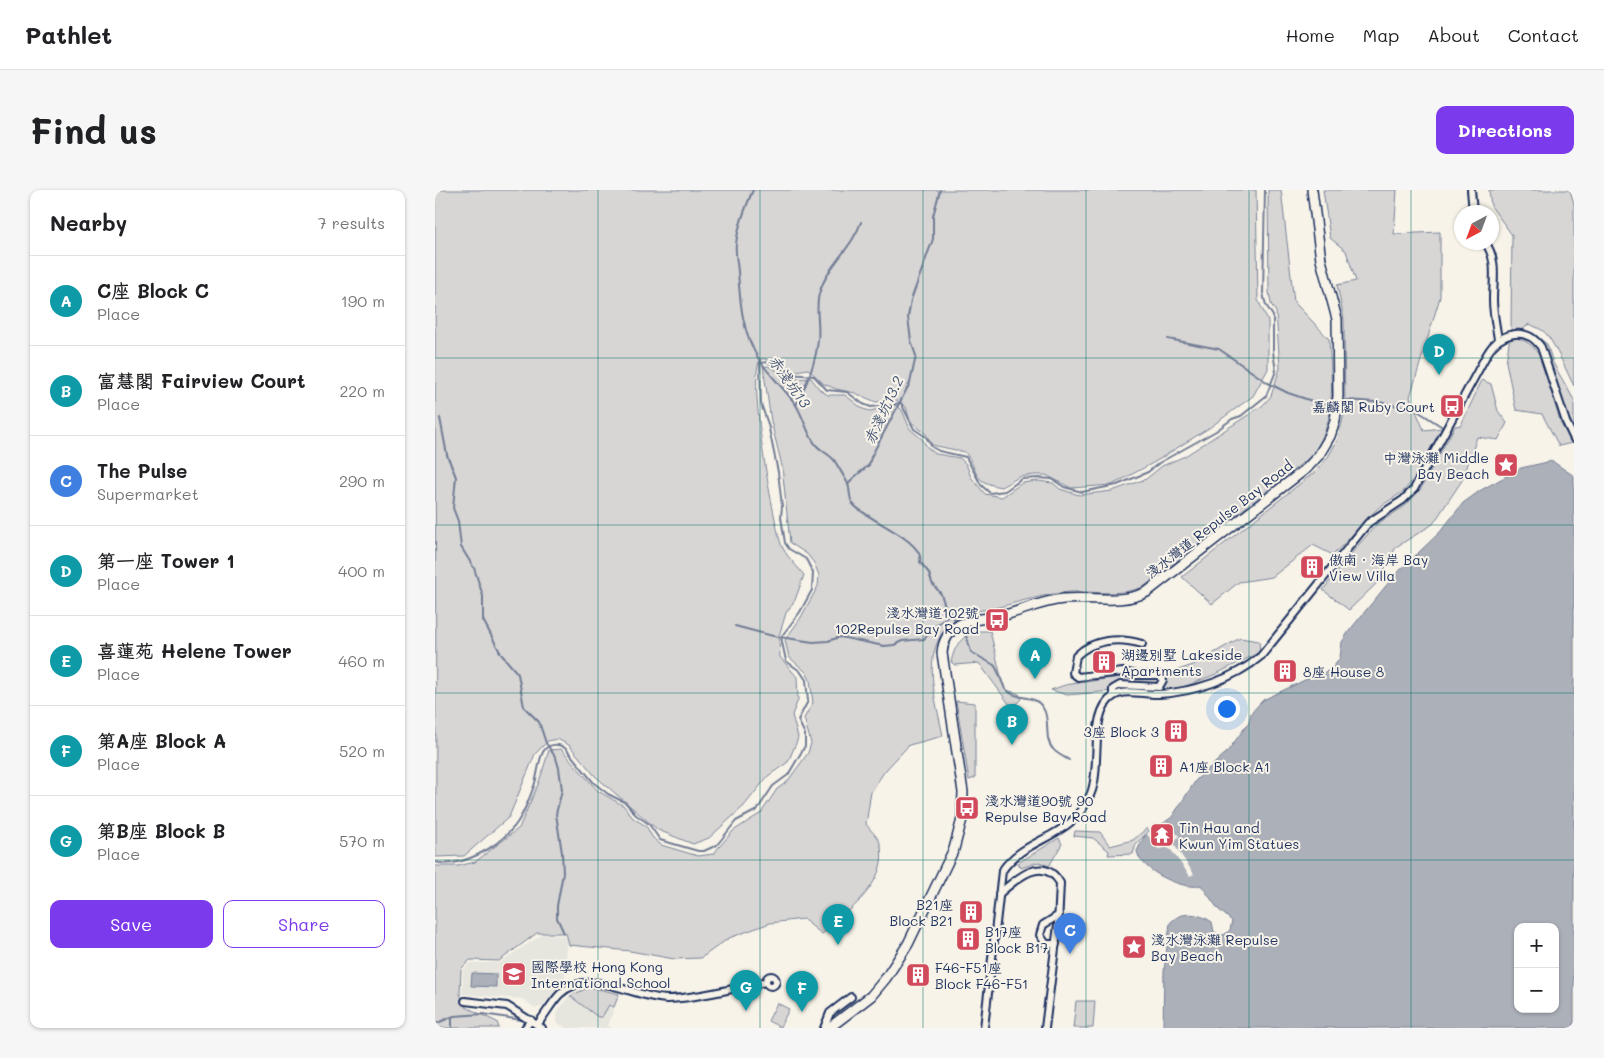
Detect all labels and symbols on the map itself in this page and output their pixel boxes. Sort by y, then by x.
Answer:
north arrow [1454,205,1499,250]
pin: D [1423,334,1455,375]
water label: 赤淺坑13 [764,350,816,412]
water label: 赤淺坑13.2 [858,372,908,447]
bus stop icon: 嘉麟閣 Ruby Court [1439,393,1465,419]
place label: 嘉麟閣 Ruby Court [1312,397,1435,416]
place label: 中灣泳灘 Middle Bay Beach [1383,448,1489,483]
place icon: 中灣泳灘 Middle Bay Beach [1493,452,1519,478]
street label: 淺水灣道 Repulse Bay Road [1141,455,1297,583]
place label: 傲南．海岸 Bay View Villa [1329,550,1428,585]
building icon: 傲南．海岸 Bay View Villa [1299,554,1325,580]
place label: 淺水灣道102號 102Repulse Bay Road [835,603,979,638]
bus stop icon: 淺水灣道102號 102Repulse Bay Road [984,607,1010,633]
pin: A [1019,638,1051,679]
place label: 湖邊別墅 Lakeside Apartments [1121,645,1242,680]
building icon: 湖邊別墅 Lakeside Apartments [1091,649,1117,675]
building icon: 8座 House 8 [1272,658,1298,684]
place label: 8座 House 8 [1303,662,1384,681]
your location [1214,696,1240,722]
pin: B [996,704,1028,745]
building icon: 3座 Block 3 [1163,718,1189,744]
place label: 3座 Block 3 [1083,722,1159,741]
building icon: A1座 Block A1 [1148,753,1174,779]
place label: A1座 Block A1 [1179,757,1270,776]
place label: 淺水灣道90號 90 Repulse Bay Road [985,791,1107,826]
bus stop icon: 淺水灣道90號 90 Repulse Bay Road [954,795,980,821]
place label: Tin Hau and Kwun Yim Statues [1179,818,1299,853]
temple icon: Tin Hau and Kwun Yim Statues [1149,822,1175,848]
place label: B21座 Block B21 [890,895,953,930]
building icon: B21座 Block B21 [958,899,984,925]
pin: E [822,904,854,945]
pin: C [1054,913,1086,954]
place label: B17座 Block B17 [985,922,1049,957]
building icon: B17座 Block B17 [955,926,981,952]
place label: 淺水灣泳灘 Repulse Bay Beach [1151,930,1278,965]
place icon: 淺水灣泳灘 Repulse Bay Beach [1121,934,1147,960]
place label: 國際學校 Hong Kong International School [531,957,671,992]
place label: F46-F51座 Block F46-F51 [935,958,1028,993]
school or university icon: 國際學校 Hong Kong International School [501,961,527,987]
building icon: F46-F51座 Block F46-F51 [905,962,931,988]
pin: G [730,970,762,1011]
pin: F [786,971,818,1012]

